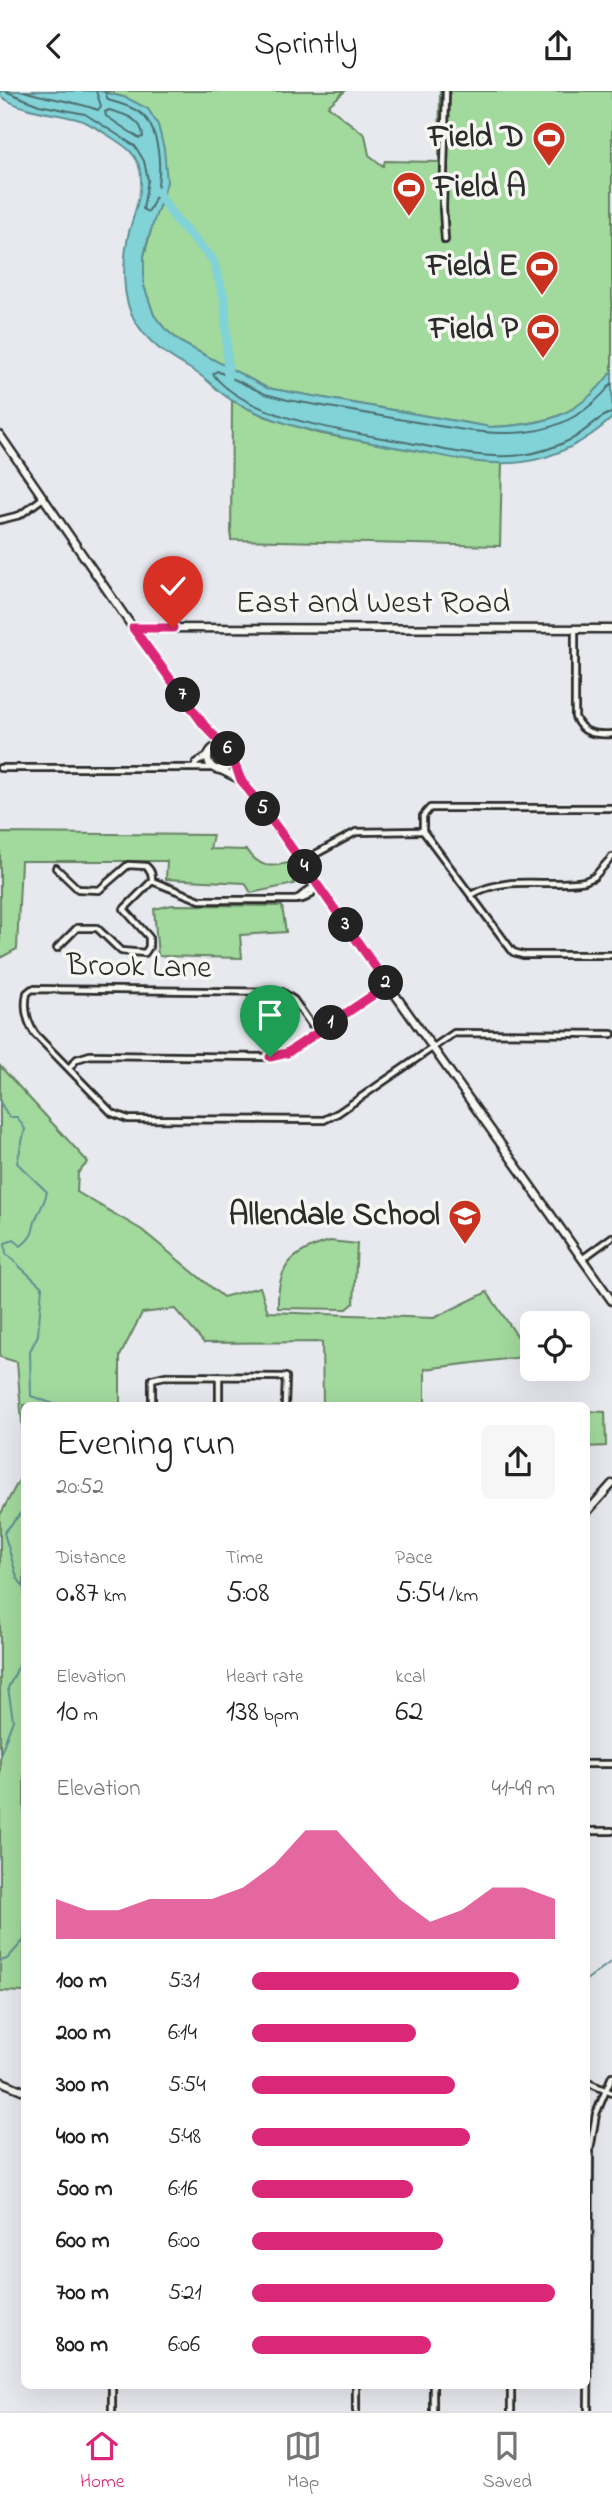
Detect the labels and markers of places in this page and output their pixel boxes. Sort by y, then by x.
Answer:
place label: Field D [426,115,524,162]
sports icon: Field D [530,119,568,168]
place label: Field A [432,165,526,212]
sports icon: Field A [390,169,428,218]
place label: Field E [424,244,518,291]
sports icon: Field E [523,248,561,297]
place label: Field P [427,307,518,354]
sports icon: Field P [524,311,562,360]
pin [143,556,203,628]
pin: 7 [166,677,200,713]
pin: 6 [210,731,246,767]
pin: 5 [246,791,280,827]
pin: 4 [288,849,322,885]
pin: 3 [328,907,364,943]
pin: 2 [368,965,404,1001]
pin [240,985,300,1057]
pin: 1 [314,1005,348,1041]
place label: Allendale School [229,1193,440,1240]
school or university icon: Allendale School [446,1197,484,1246]

